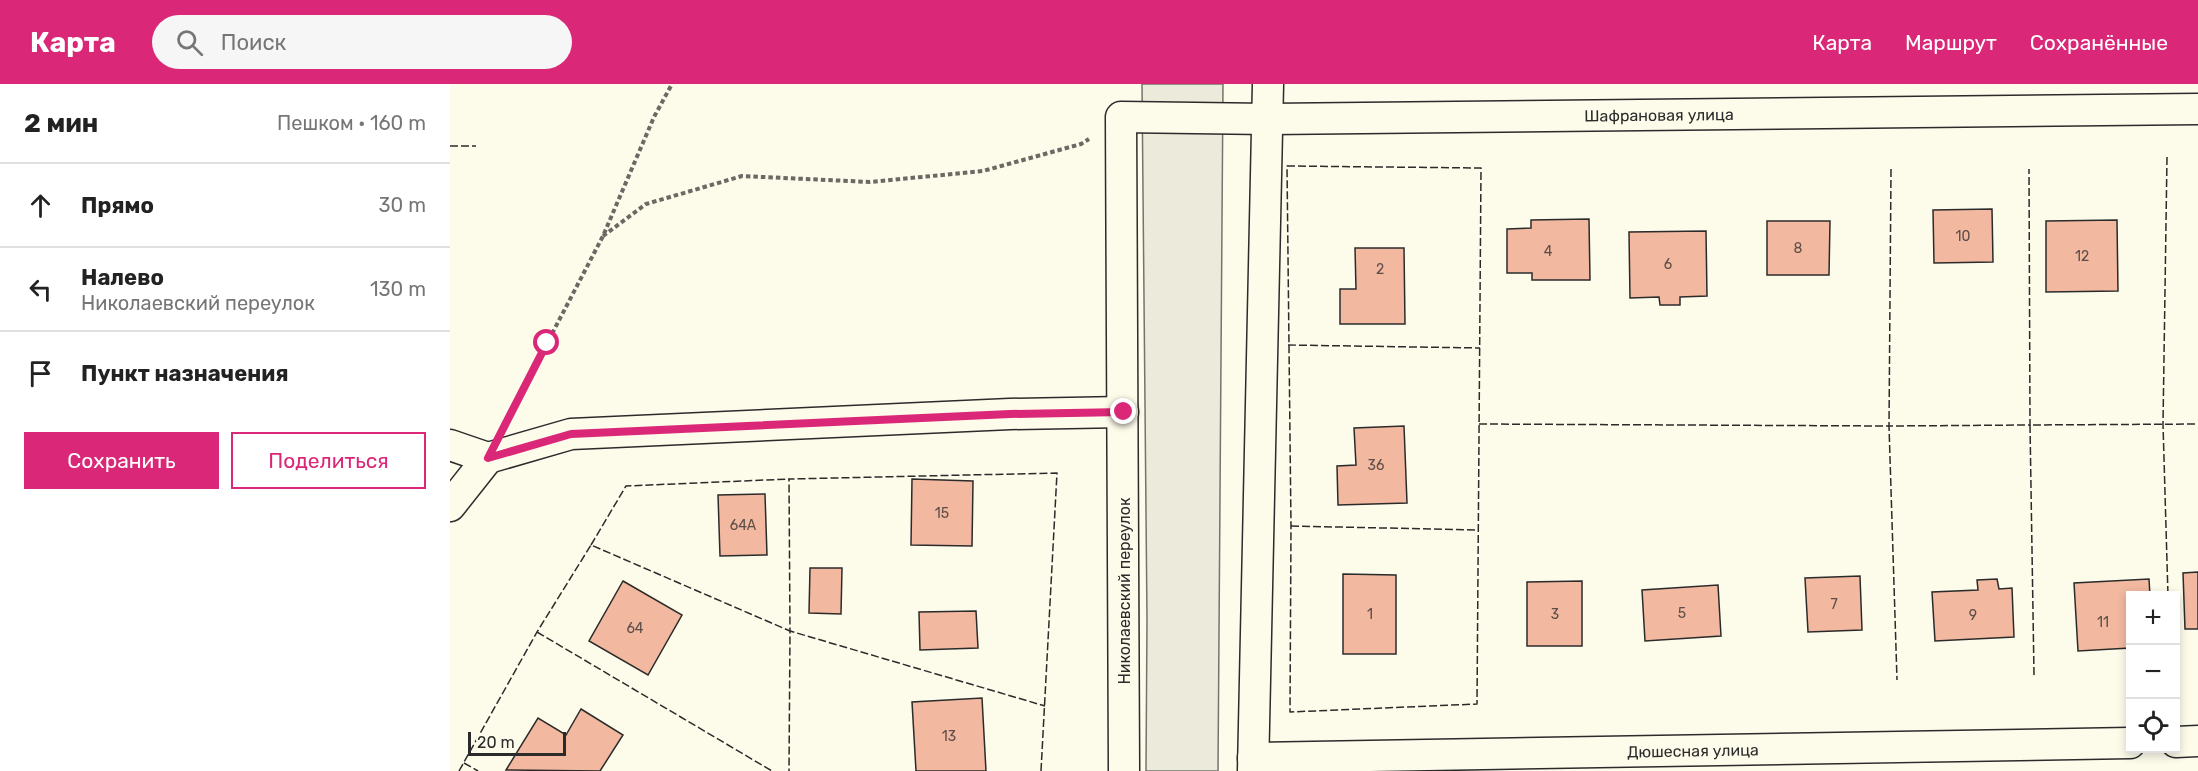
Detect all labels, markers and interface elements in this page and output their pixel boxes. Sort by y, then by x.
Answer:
search box [152,15,572,69]
text: Карта [30,26,116,59]
icon: search [173,26,206,59]
text: Поиск [221,29,286,56]
text: Карта [1812,30,1872,55]
text: Маршрут [1905,30,1997,55]
text: Сохранённые [2030,30,2168,55]
street label: Шафрановая улица [1584,104,1734,125]
text: 2 мин [24,108,98,139]
text: Пешком · 160 m [277,111,426,135]
icon: ahead [24,189,57,222]
text: Прямо [81,192,154,219]
text: 30 m [379,193,426,217]
house number: 10 [1956,228,1971,245]
house number: 8 [1794,240,1803,257]
house number: 4 [1544,243,1553,260]
house number: 12 [2075,248,2089,265]
house number: 6 [1664,256,1672,273]
house number: 2 [1376,261,1384,278]
text: Налево [81,264,164,291]
icon: left [24,273,57,306]
text: 130 m [370,277,426,301]
text: Николаевский переулок [81,291,315,315]
route start [533,329,559,355]
icon: arrive [24,357,57,390]
text: Пункт назначения [81,360,289,387]
route end [1110,398,1136,424]
button: Сохранить [24,432,219,489]
button: Поделиться [231,432,426,489]
house number: 36 [1368,457,1384,474]
street label: Николаевский переулок [1115,497,1134,685]
house number: 15 [935,505,949,522]
house number: 64А [730,517,757,534]
map controls [2126,591,2180,753]
button: + [2126,591,2180,645]
house number: 7 [1830,596,1838,613]
house number: 5 [1678,605,1686,622]
house number: 1 [1367,606,1373,623]
house number: 3 [1551,606,1559,623]
house number: 9 [1969,607,1977,624]
house number: 11 [2097,614,2109,631]
house number: 64 [626,620,644,637]
button: − [2126,645,2180,699]
button: locate [2126,699,2180,753]
house number: 13 [942,728,956,745]
scale bar [468,729,566,756]
text: 20 m [477,733,515,752]
street label: Дюшесная улица [1627,740,1759,761]

